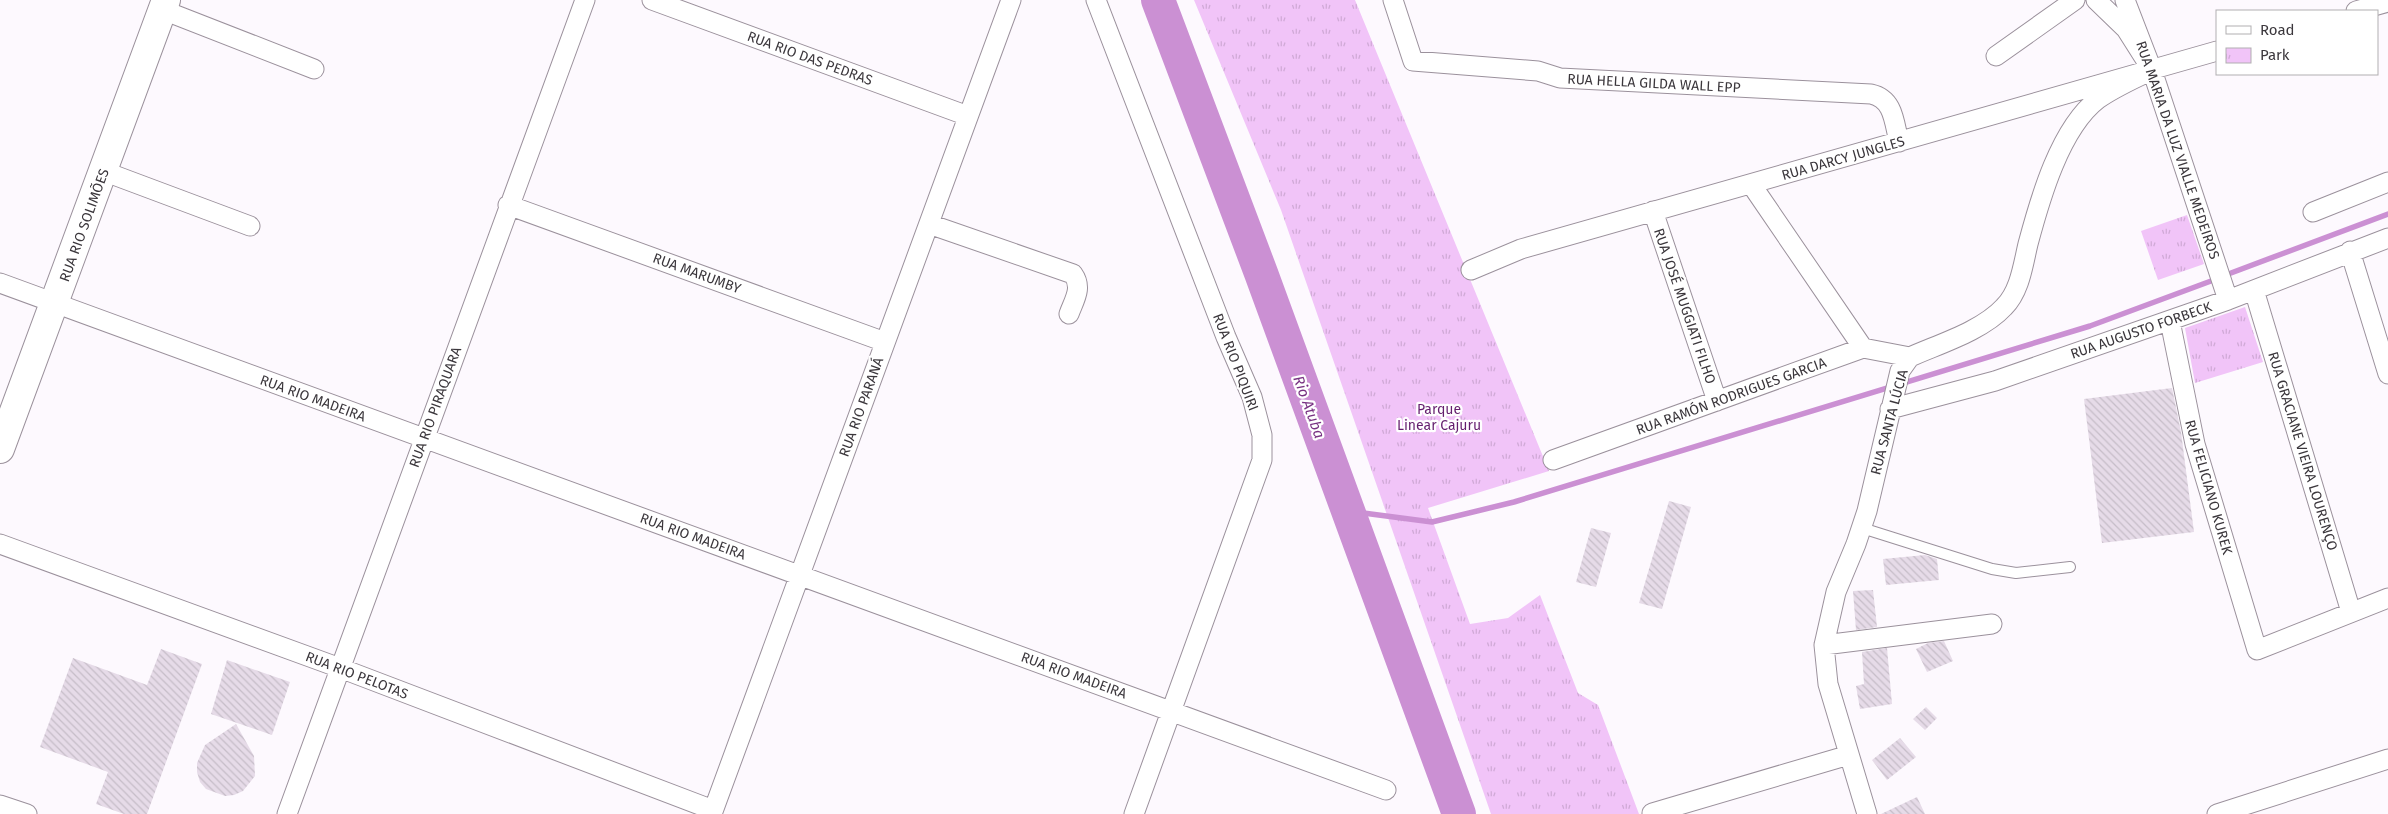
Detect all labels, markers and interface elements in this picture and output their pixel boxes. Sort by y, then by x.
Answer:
legend [2216,10,2378,75]
text: Road [2260,21,2295,39]
street label: RUA RIO DAS PEDRAS [745,28,875,89]
street label: RUA MARIA DA LUZ VIALLE MEDEIROS [2132,39,2223,262]
text: Park [2260,46,2290,64]
street label: RUA HELLA GILDA WALL EPP [1567,70,1741,97]
street label: RUA DARCY JUNGLES [1780,133,1907,184]
street label: RUA RIO SOLIMÕES [55,166,113,284]
street label: RUA JOSÉ MUGGIATI FILHO [1650,226,1720,386]
street label: RUA MARUMBY [650,250,743,297]
street label: RUA AUGUSTO FORBECK [2068,298,2215,363]
street label: RUA RIO PIQUIRI [1209,311,1262,413]
street label: RUA RIO PIRAQUARA [406,345,465,470]
street label: RUA GRACIANE VIEIRA LOURENÇO [2264,350,2341,553]
street label: RUA RAMÓN RODRIGUES GARCIA [1633,353,1829,439]
street label: RUA RIO PARANÁ [835,355,887,459]
street label: RUA SANTA LÚCIA [1866,367,1912,477]
street label: RUA RIO MADEIRA [258,371,368,425]
water label: Rio Atuba [1289,373,1329,441]
park label: Parque Linear Cajuru [1397,401,1481,434]
street label: RUA FELICIANO KUREK [2181,418,2236,557]
street label: RUA RIO MADEIRA [638,509,748,563]
street label: RUA RIO PELOTAS [303,648,411,703]
street label: RUA RIO MADEIRA [1019,648,1129,702]

